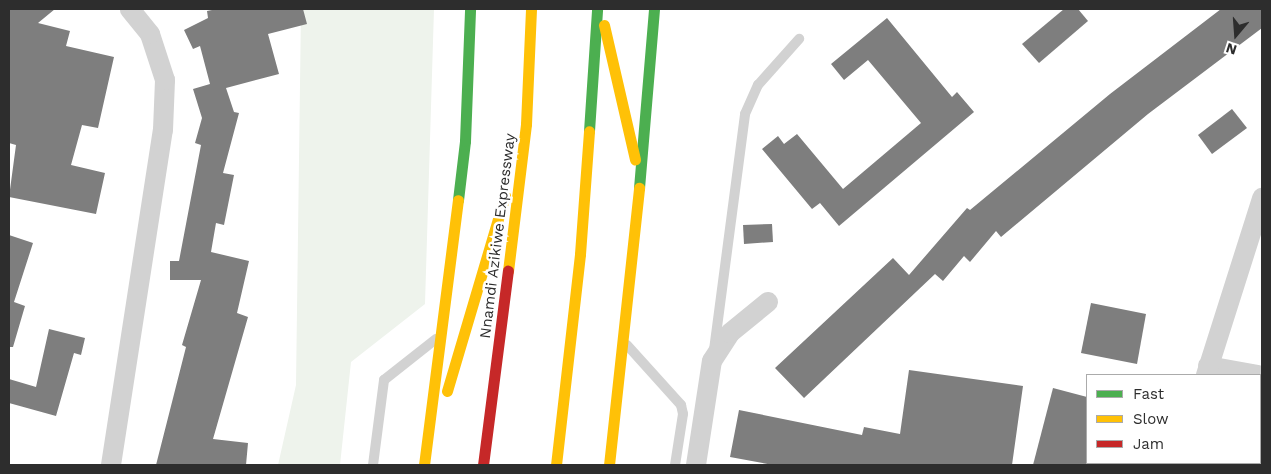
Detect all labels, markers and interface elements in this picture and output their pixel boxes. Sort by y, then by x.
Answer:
north arrow [1211,10,1261,60]
text: N [1224,40,1239,58]
street label: Nnamdi Azikiwe Expressway [476,132,520,340]
legend [1086,374,1261,464]
text: Fast [1133,385,1164,403]
text: Slow [1133,410,1169,428]
text: Jam [1133,435,1164,453]

